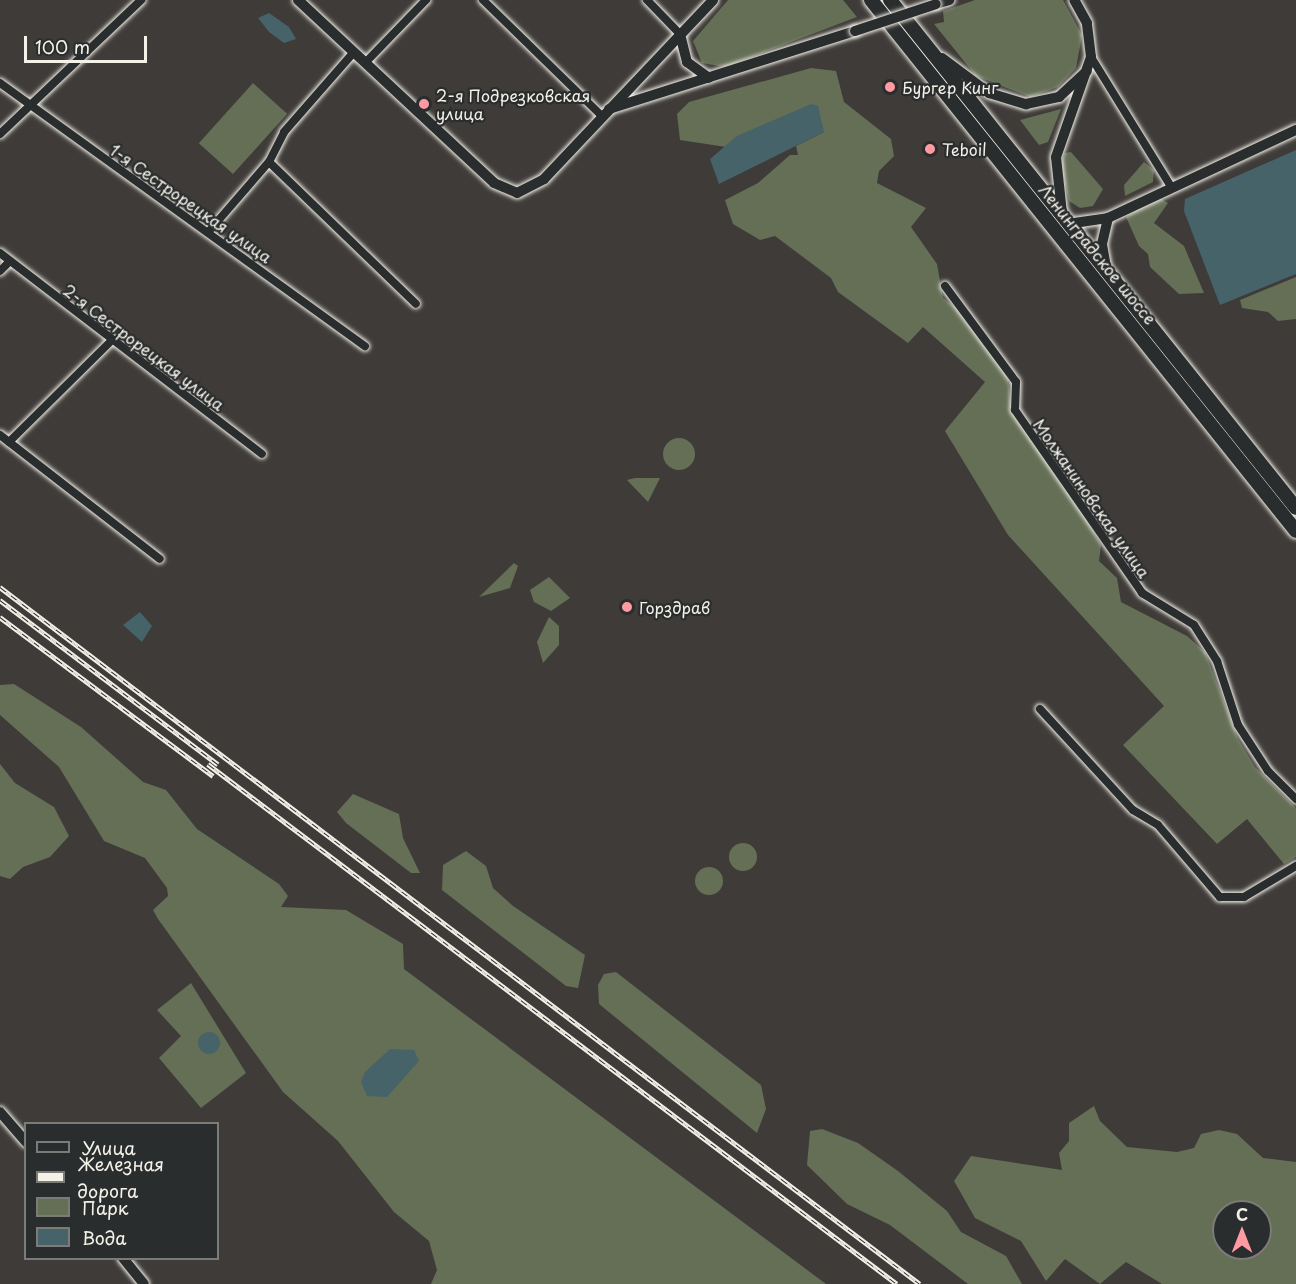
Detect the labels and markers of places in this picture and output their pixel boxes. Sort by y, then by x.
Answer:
place label: Бургер Кинг [902,77,998,97]
marker: Бургер Кинг [883,80,897,94]
place label: 2-я Подрезковская улица [436,85,590,123]
marker: 2-я Подрезковская улица [417,97,431,111]
place label: Teboil [942,139,987,159]
marker: Teboil [923,142,937,156]
place label: Горздрав [639,597,710,617]
marker: Горздрав [620,600,634,614]

